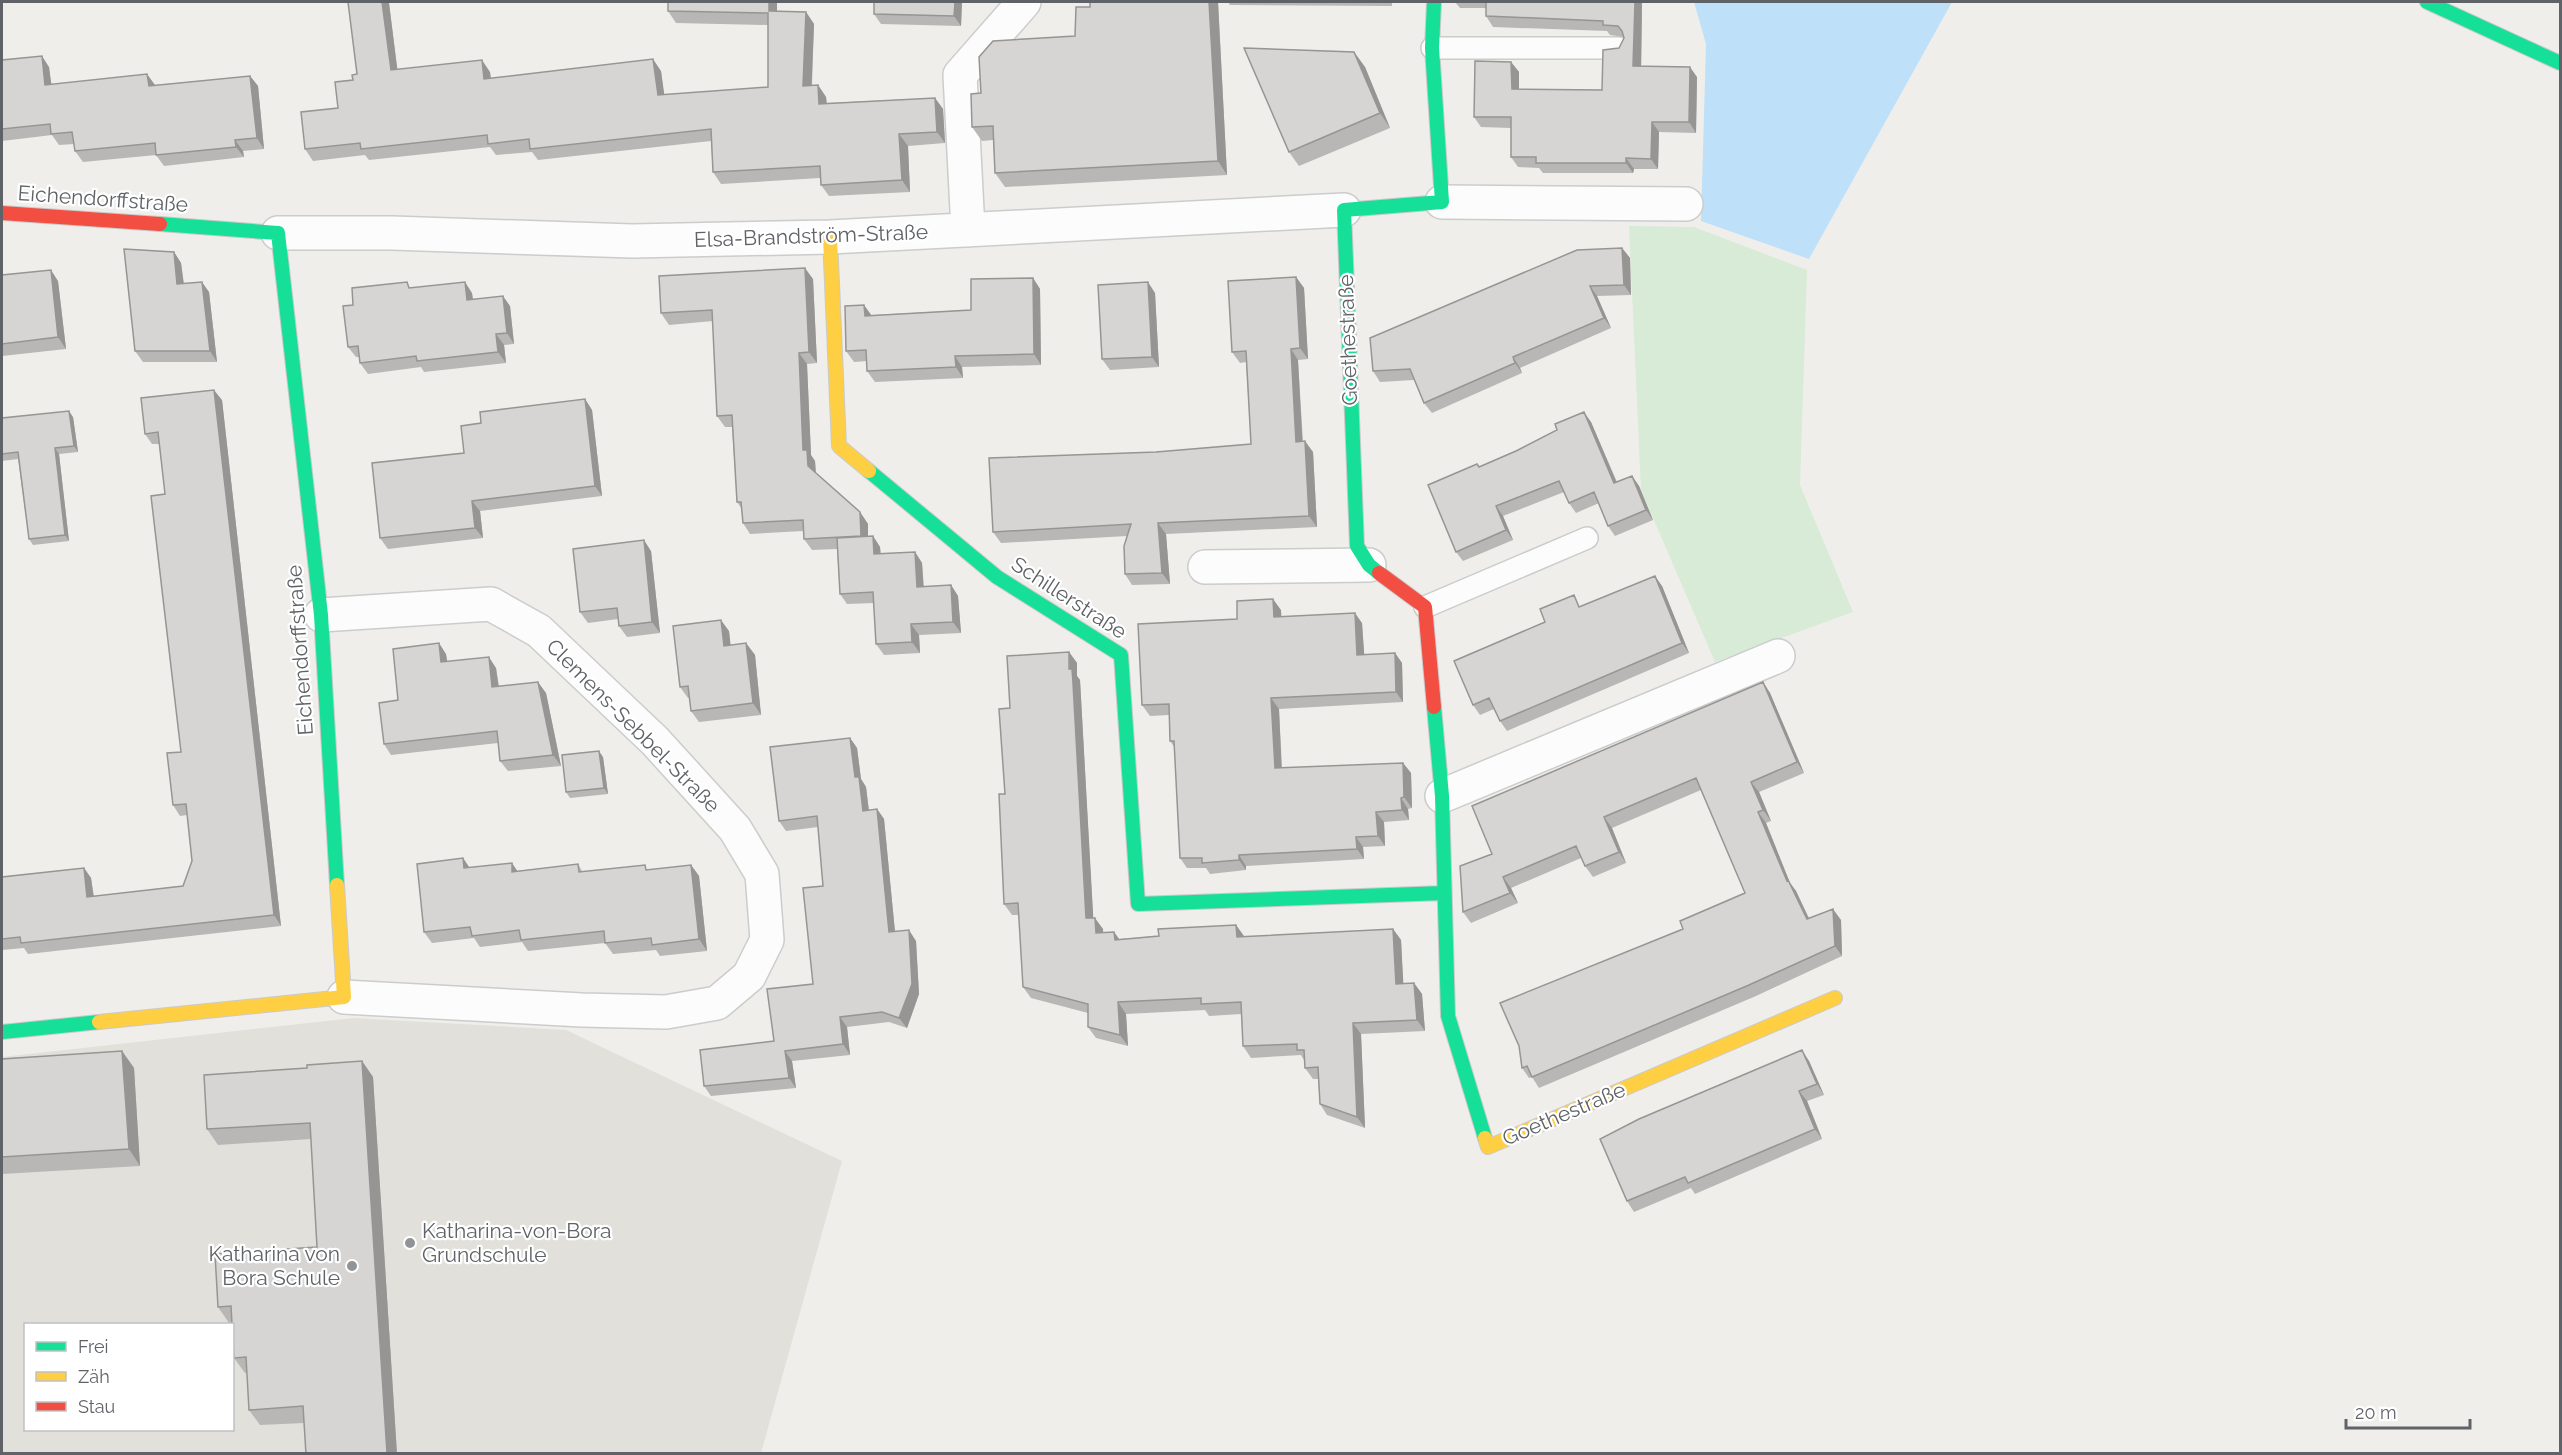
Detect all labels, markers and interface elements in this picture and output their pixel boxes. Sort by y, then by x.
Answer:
street label: Eichendorffstraße [17,180,189,217]
street label: Elsa-Brandström-Straße [694,219,928,252]
street label: Goethestraße [1333,274,1362,406]
street label: Schillerstraße [1007,551,1131,644]
street label: Eichendorffstraße [281,564,318,736]
street label: Clemens-Sebbel-Straße [541,634,725,818]
street label: Goethestraße [1499,1076,1629,1151]
place label: Katharina-von-Bora Grundschule [422,1218,612,1267]
marker: Katharina-von-Bora Grundschule [403,1236,417,1250]
place label: Katharina von Bora Schule [208,1241,340,1290]
marker: Katharina von Bora Schule [345,1259,359,1273]
legend [24,1323,234,1431]
text: Frei [78,1336,108,1357]
text: Zäh [78,1366,110,1387]
scale bar [2346,1392,2470,1430]
text: Stau [78,1396,115,1417]
text: 20 m [2355,1402,2397,1423]

